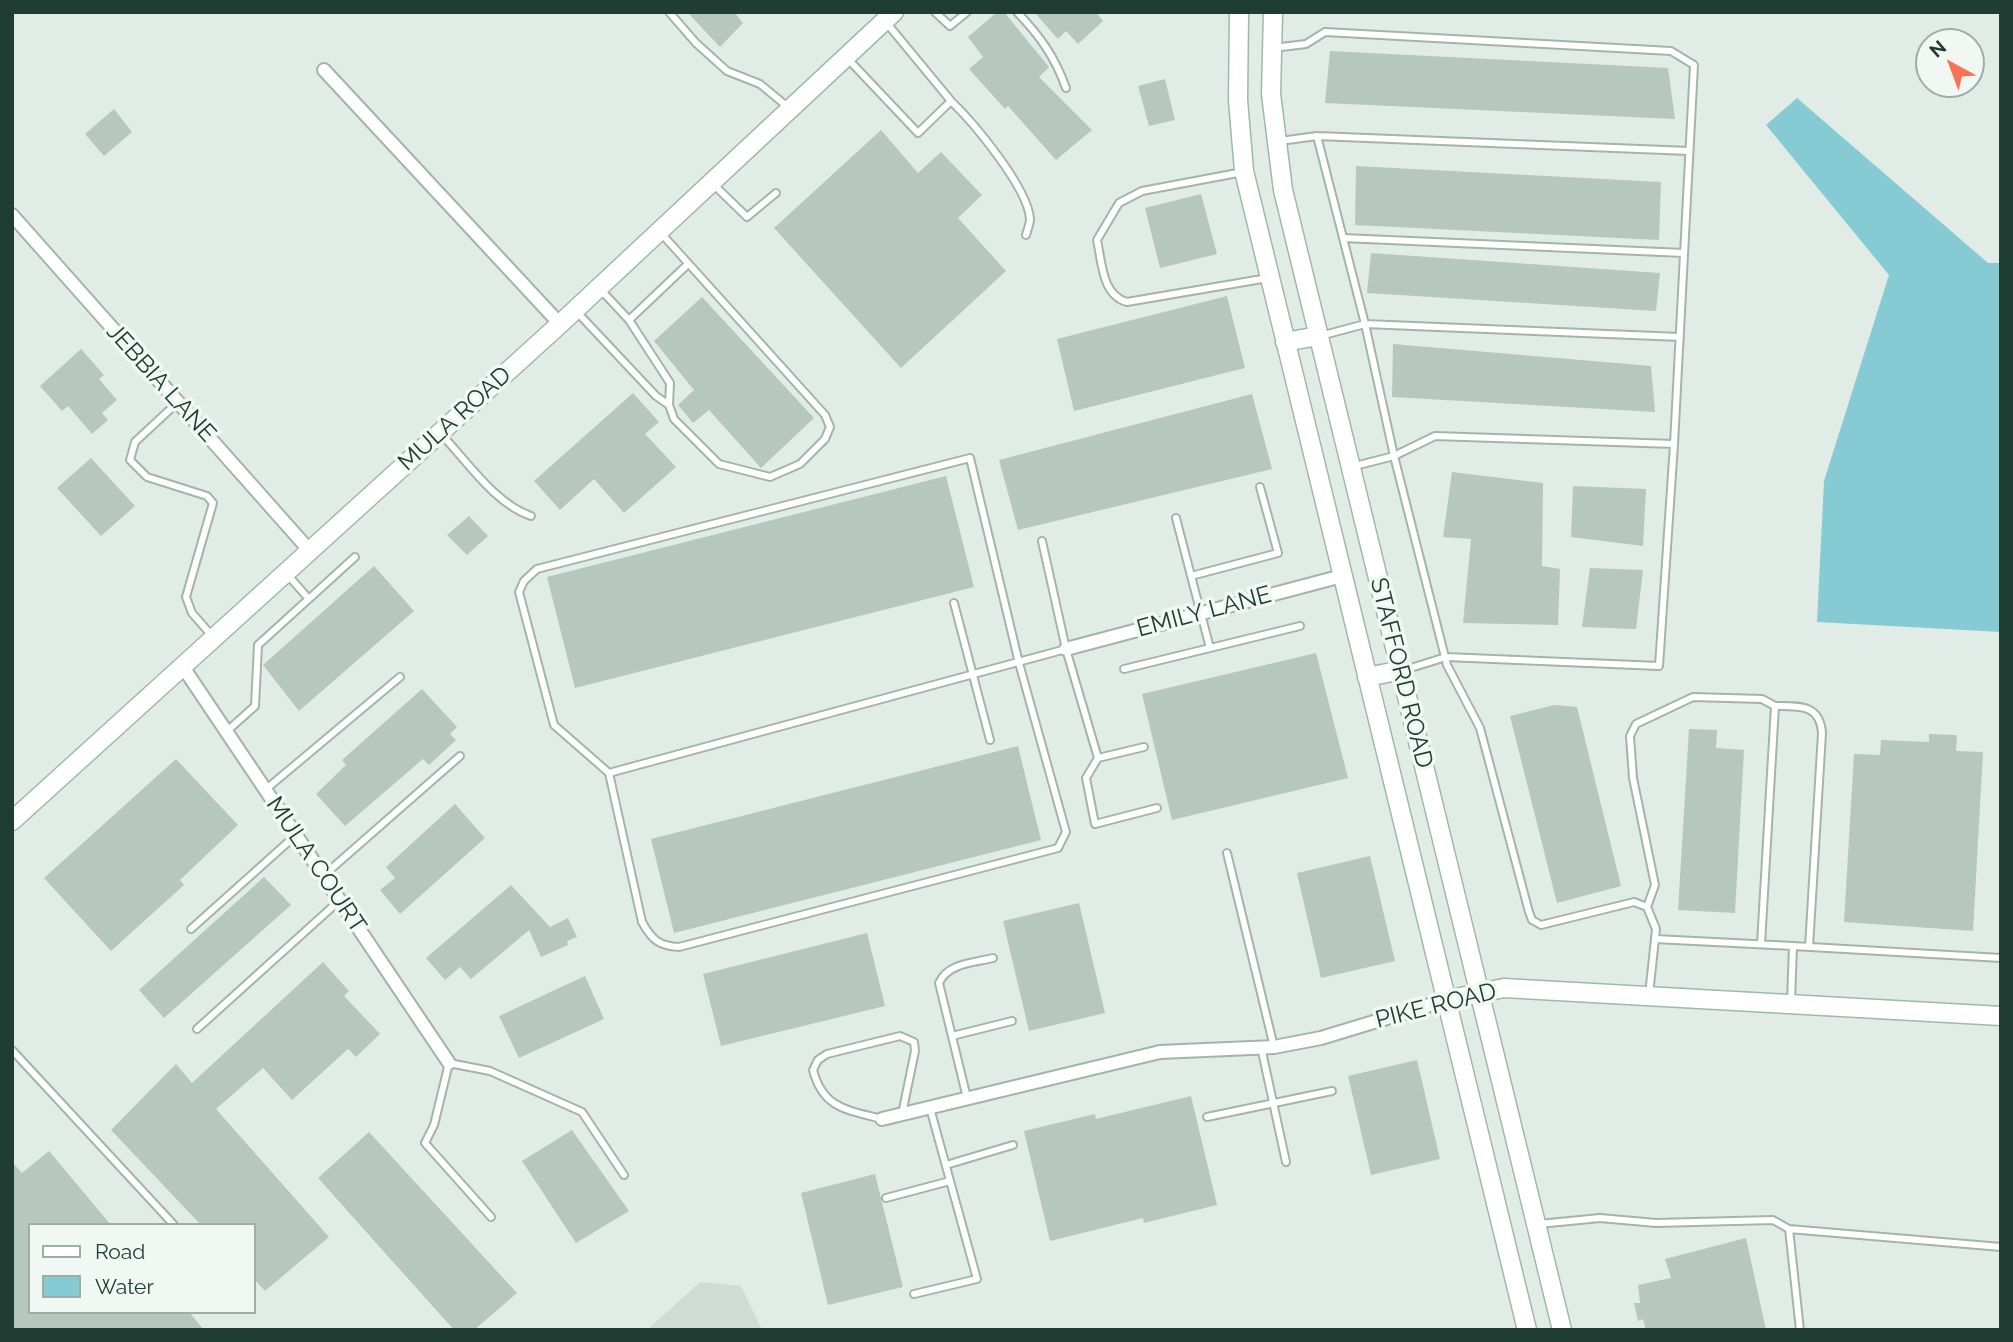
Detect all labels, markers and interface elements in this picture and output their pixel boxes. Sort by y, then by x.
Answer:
north arrow [1915,28,1985,98]
text: N [1925,36,1950,62]
street label: JEBBIA LANE [100,318,222,448]
street label: MULA ROAD [393,361,517,477]
street label: STAFFORD ROAD [1363,575,1439,771]
street label: EMILY LANE [1134,580,1274,644]
street label: MULA COURT [260,791,372,939]
street label: PIKE ROAD [1373,977,1499,1035]
legend [28,1223,256,1314]
text: Road [95,1239,145,1264]
text: Water [95,1274,154,1299]

